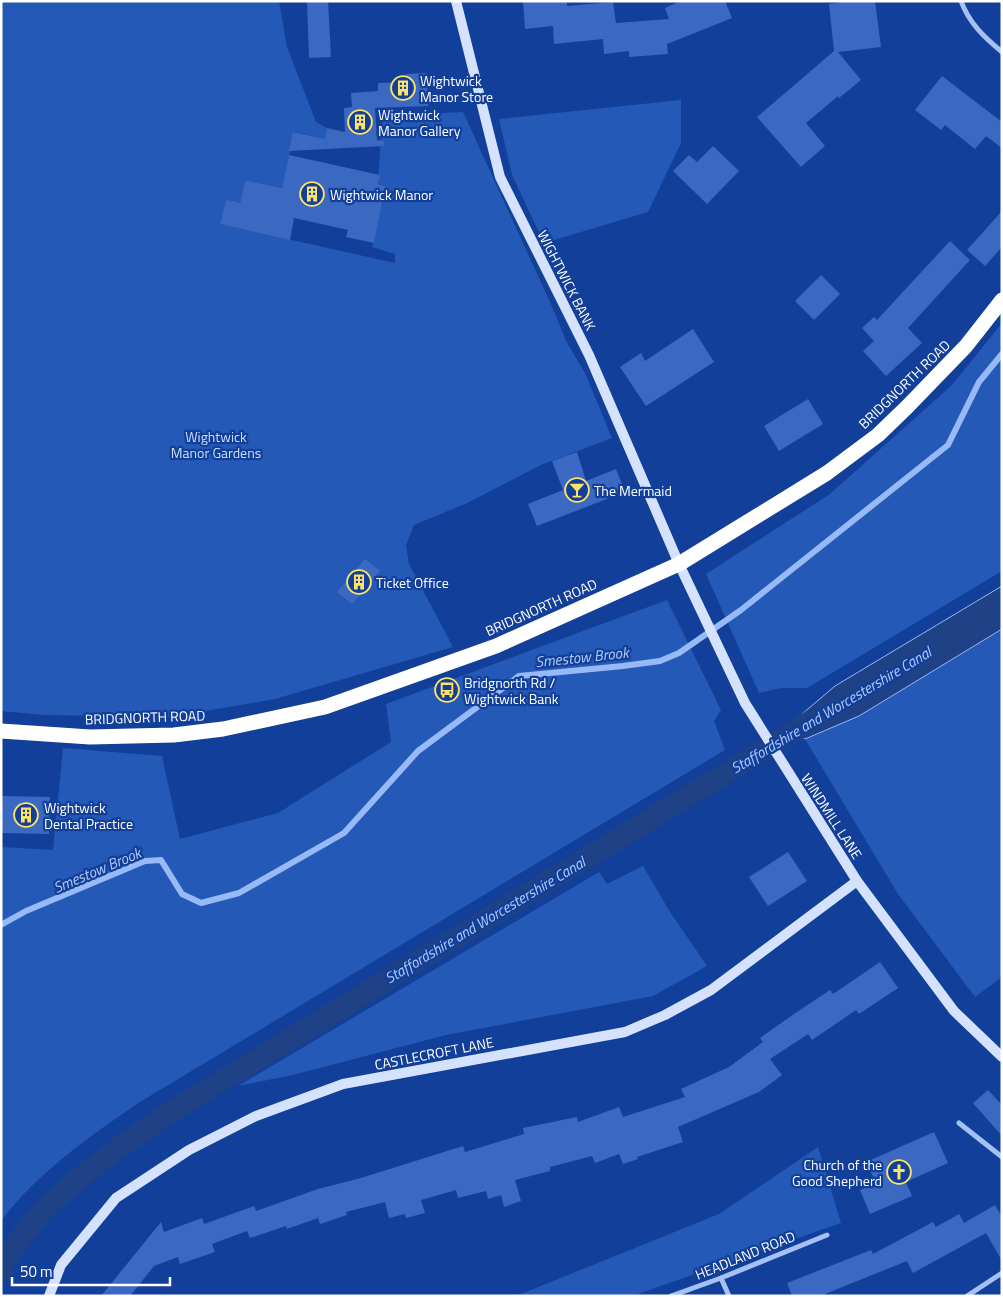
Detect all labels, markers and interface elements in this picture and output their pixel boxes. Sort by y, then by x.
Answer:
place label: Wightwick Manor Store [420,70,493,107]
building icon: Wightwick Manor Store [390,75,416,101]
place label: Wightwick Manor Gallery [378,104,461,141]
building icon: Wightwick Manor Gallery [347,109,373,135]
building icon: Wightwick Manor [299,181,325,207]
place label: Wightwick Manor [330,184,433,205]
street label: WIGHTWICK BANK [533,226,601,334]
street label: BRIDGNORTH ROAD [853,335,955,433]
park label: Wightwick Manor Gardens [171,426,261,463]
bar icon: The Mermaid [564,477,590,503]
place label: The Mermaid [594,480,672,501]
building icon: Ticket Office [346,569,372,595]
place label: Ticket Office [376,572,449,593]
street label: BRIDGNORTH ROAD [482,573,600,641]
water label: Smestow Brook [534,640,632,673]
water label: Staffordshire and Worcestershire Canal [726,640,937,779]
place label: Bridgnorth Rd / Wightwick Bank [464,672,559,709]
bus stop icon: Bridgnorth Rd / Wightwick Bank [434,677,460,703]
street label: BRIDGNORTH ROAD [84,704,206,730]
street label: WINDMILL LANE [796,769,868,863]
place label: Wightwick Dental Practice [44,797,133,834]
building icon: Wightwick Dental Practice [13,802,39,828]
water label: Smestow Brook [49,840,147,899]
water label: Staffordshire and Worcestershire Canal [380,850,591,989]
street label: CASTLECROFT LANE [373,1031,495,1075]
place label: Church of the Good Shepherd [792,1154,882,1191]
church icon: Church of the Good Shepherd [886,1159,912,1185]
street label: HEADLAND ROAD [692,1225,798,1285]
scale bar [12,1254,170,1286]
text: 50 m [20,1260,53,1283]

